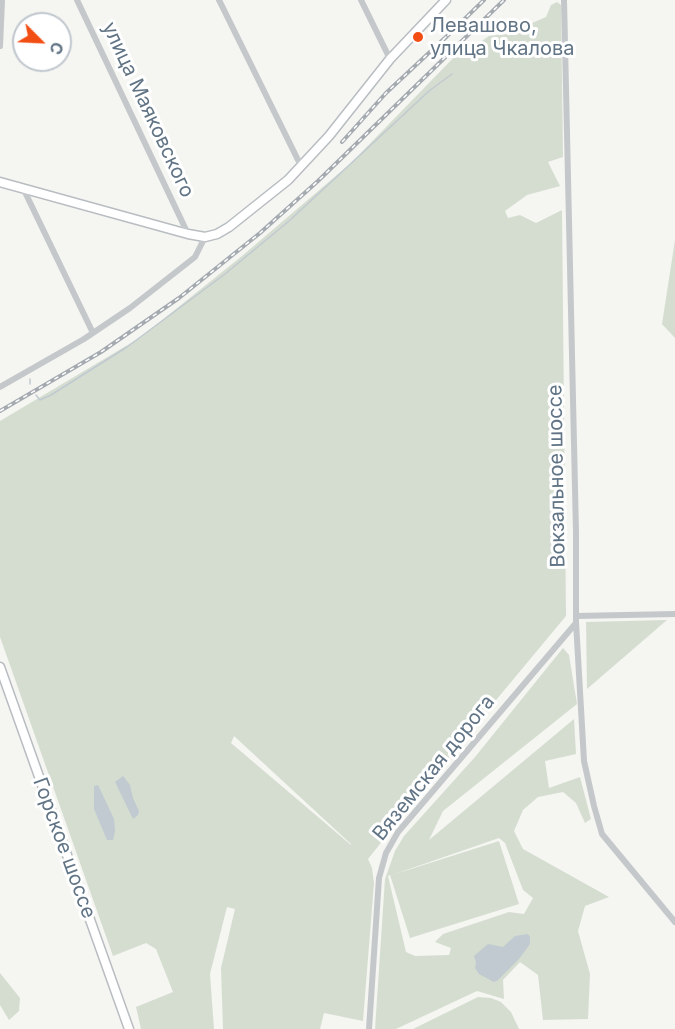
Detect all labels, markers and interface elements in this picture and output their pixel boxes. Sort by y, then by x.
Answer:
north arrow [12,12,72,72]
place label: Левашово, улица Чкалова [430,14,575,61]
street label: улица Маяковского [97,19,199,201]
marker: Левашово, улица Чкалова [411,30,425,44]
text: С [45,39,68,58]
street label: Вокзальное шоссе [543,384,571,568]
street label: Вяземская дорога [368,690,500,846]
street label: Горское шоссе [27,774,101,922]

